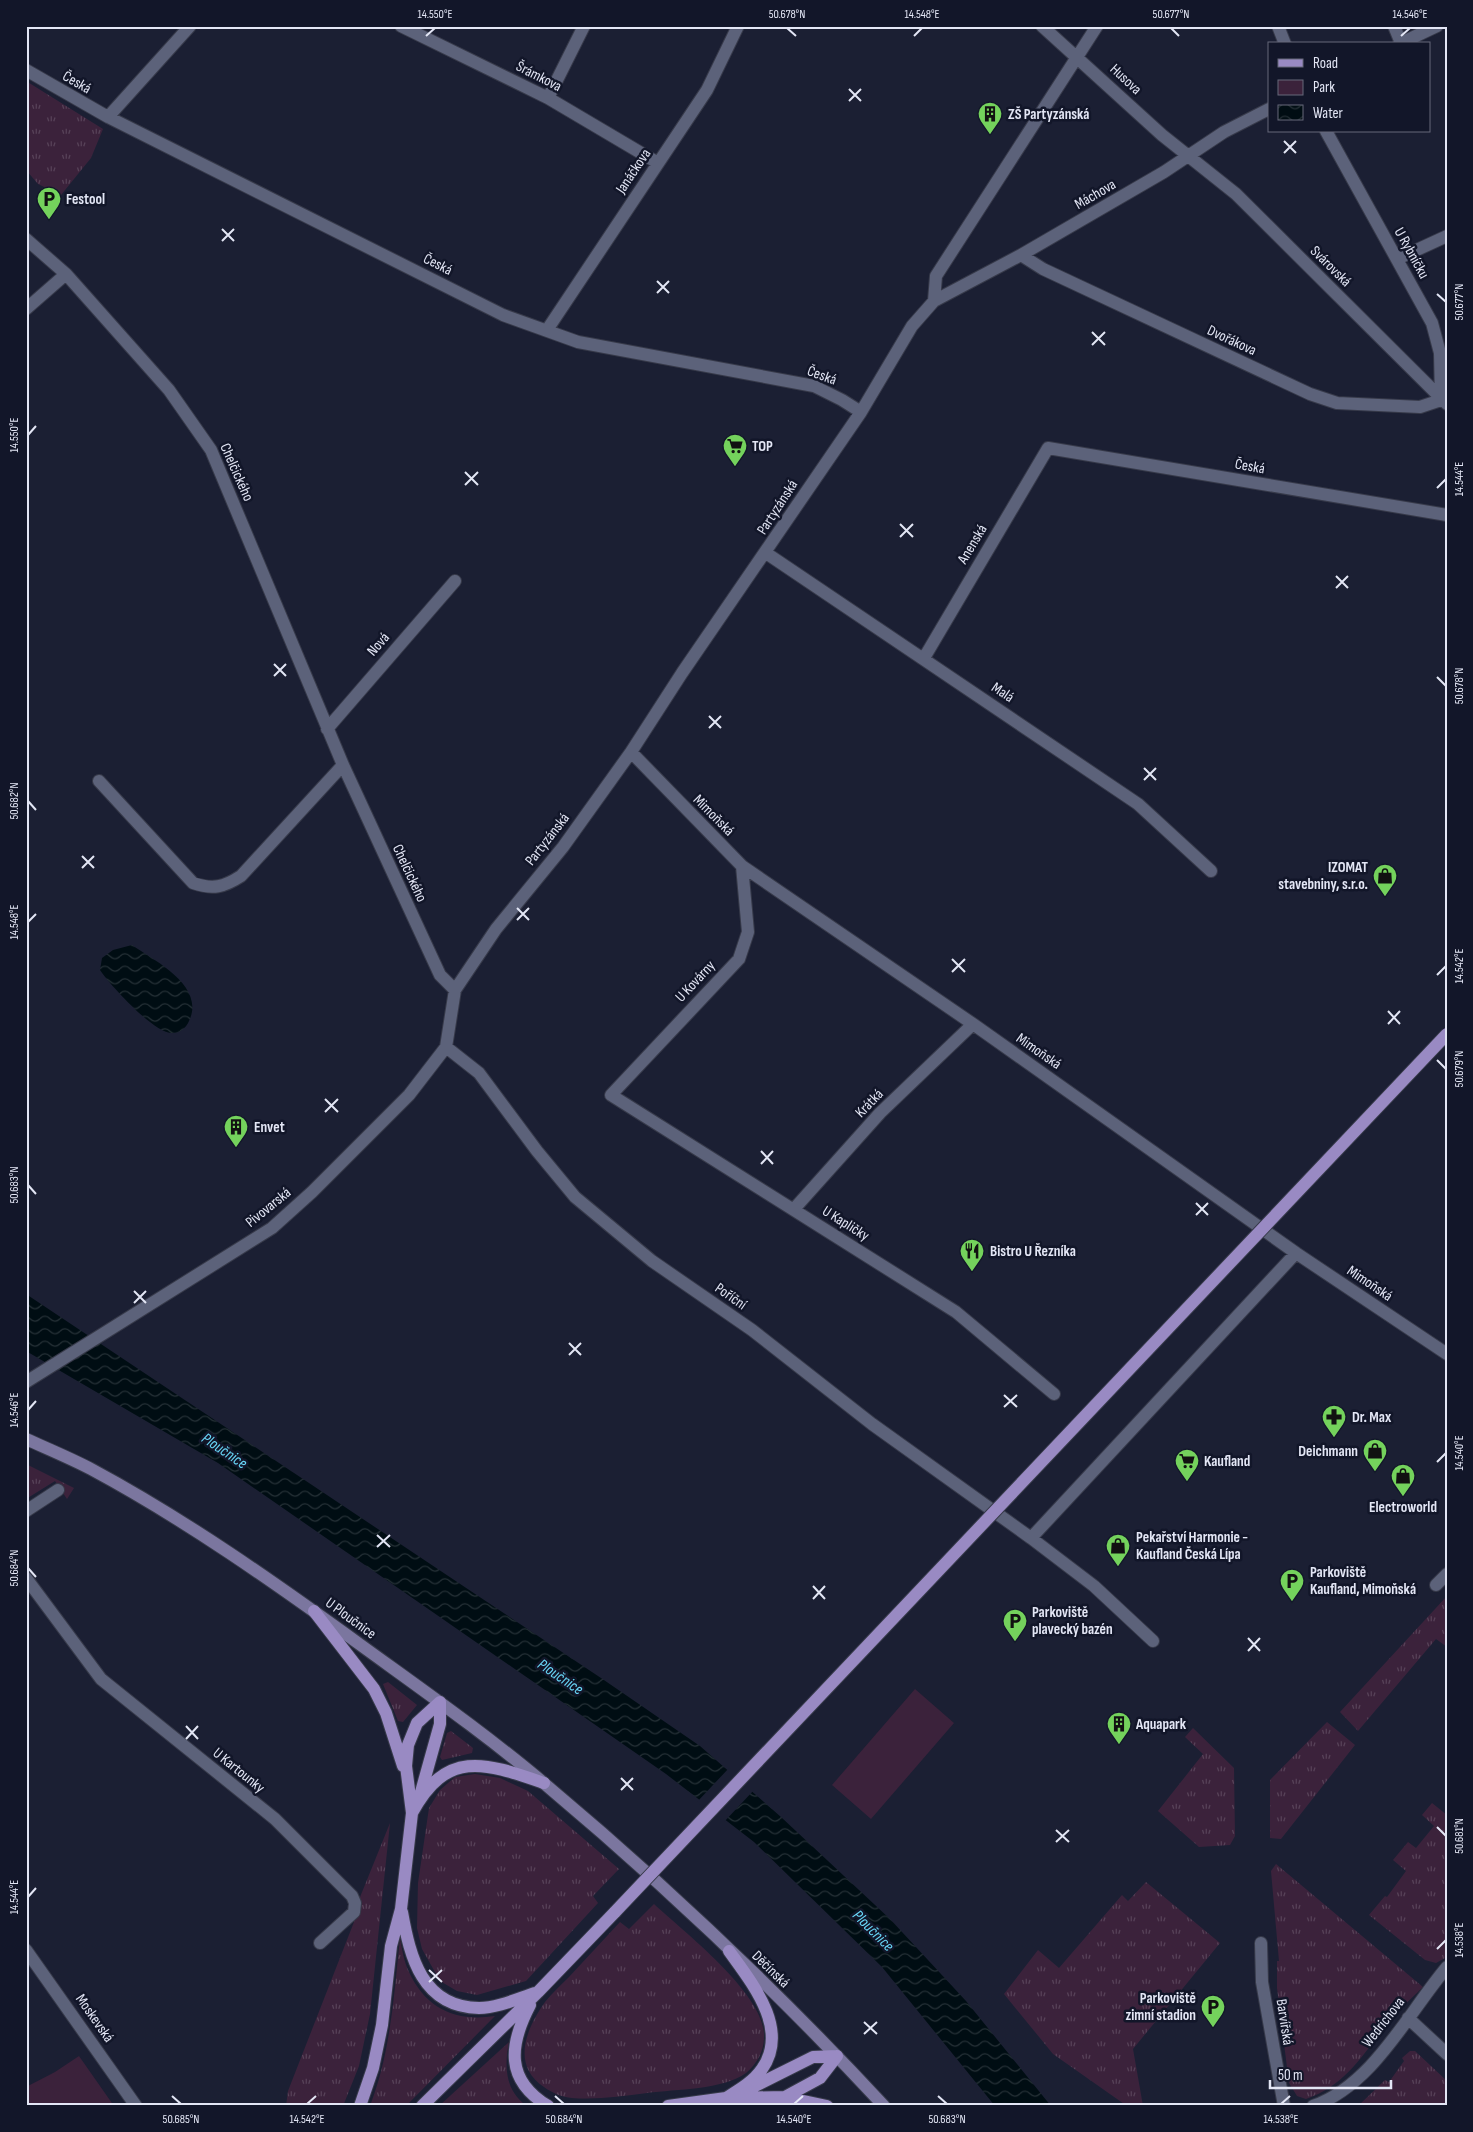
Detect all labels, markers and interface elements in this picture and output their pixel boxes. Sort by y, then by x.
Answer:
text: 14.550°E [418,7,453,22]
text: 50.678°N [769,7,805,22]
text: 14.548°E [905,7,940,22]
text: 50.677°N [1153,7,1189,22]
text: 14.546°E [1392,7,1428,22]
legend [1268,42,1430,132]
text: Road [1313,54,1338,73]
street label: Šrámkova [513,57,565,96]
street label: Husova [1106,60,1146,99]
street label: Česká [59,67,95,98]
text: Park [1313,78,1335,97]
building icon: ZŠ Partyzánská [977,101,1003,135]
text: Water [1313,104,1344,123]
place label: ZŠ Partyzánská [1008,105,1090,124]
street label: Janáčkova [611,145,655,198]
street label: Máchova [1071,175,1119,214]
parking icon: Festool [36,186,62,220]
place label: Festool [66,190,105,209]
street label: U Rybníčku [1390,224,1433,282]
street label: Svárovská [1306,242,1355,291]
street label: Česká [420,249,456,280]
text: 50.677°N [1452,284,1467,320]
street label: Dvořákova [1204,321,1260,360]
street label: Česká [804,361,839,390]
text: 14.550°E [7,417,22,452]
supermarket icon: TOP [722,433,748,467]
place label: TOP [752,437,773,456]
street label: Chelčického [215,440,258,504]
street label: Česká [1233,455,1267,478]
text: 14.544°E [1452,462,1467,496]
street label: Partyzánská [753,476,802,538]
street label: Anenská [953,521,992,568]
street label: Nová [363,628,394,660]
text: 50.678°N [1452,668,1467,704]
street label: Malá [988,678,1018,707]
text: 50.682°N [7,782,22,820]
street label: Mimoňská [689,791,739,840]
street label: Partyzánská [521,809,574,869]
street label: Chelčického [388,841,431,905]
place label: IZOMAT stavebniny, s.r.o. [1278,858,1368,894]
shop icon: IZOMAT stavebniny, s.r.o. [1372,863,1398,897]
text: 14.548°E [7,904,22,939]
text: 14.542°E [1452,949,1467,983]
street label: U Kovárny [671,956,720,1006]
street label: Mimoňská [1012,1029,1065,1074]
text: 50.679°N [1452,1051,1467,1087]
street label: Krátká [851,1085,888,1122]
building icon: Envet [223,1114,249,1148]
place label: Envet [254,1118,285,1137]
text: 50.683°N [7,1166,22,1204]
street label: Pivovarská [242,1183,295,1232]
street label: U Kapličky [819,1202,873,1245]
restaurant icon: Bistro U Řezníka [959,1238,985,1272]
place label: Bistro U Řezníka [990,1242,1076,1261]
street label: Mimoňská [1343,1261,1396,1306]
street label: Poříční [711,1279,751,1314]
text: 14.546°E [7,1392,22,1428]
pharmacy icon: Dr. Max [1321,1404,1347,1438]
place label: Dr. Max [1352,1408,1392,1427]
water label: Ploučnice [198,1429,251,1473]
text: 14.540°E [1452,1435,1467,1471]
shop icon: Deichmann [1362,1438,1388,1472]
place label: Deichmann [1298,1442,1358,1461]
supermarket icon: Kaufland [1174,1448,1200,1482]
place label: Kaufland [1204,1452,1250,1471]
shop icon: Electroworld [1390,1463,1416,1497]
place label: Electroworld [1369,1498,1437,1517]
place label: Pekařství Harmonie - Kaufland Česká Lípa [1136,1528,1248,1564]
shop icon: Pekařství Harmonie - Kaufland Česká Lípa [1105,1533,1131,1567]
text: 50.684°N [7,1550,22,1586]
place label: Parkoviště Kaufland, Mimoňská [1310,1563,1416,1599]
parking icon: Parkoviště Kaufland, Mimoňská [1279,1568,1305,1602]
street label: U Ploučnice [321,1594,380,1643]
place label: Parkoviště plavecký bazén [1032,1603,1113,1639]
parking icon: Parkoviště plavecký bazén [1002,1608,1028,1642]
water label: Ploučnice [534,1655,587,1699]
building icon: Aquapark [1106,1711,1132,1745]
place label: Aquapark [1135,1715,1187,1734]
street label: U Kartounky [209,1744,269,1797]
text: 50.681°N [1452,1818,1467,1854]
text: 14.544°E [7,1880,22,1914]
water label: Ploučnice [848,1906,898,1956]
text: 14.538°E [1452,1923,1467,1957]
street label: Děčínská [748,1947,794,1992]
place label: Parkoviště zimní stadion [1126,1989,1196,2025]
street label: Moskevská [71,1990,118,2046]
street label: Wedrichova [1358,1993,1409,2051]
parking icon: Parkoviště zimní stadion [1200,1994,1226,2028]
street label: Barvířská [1271,1998,1298,2047]
scale bar [1270,2057,1392,2089]
text: 50 m [1278,2066,1303,2085]
text: 50.685°N [163,2112,199,2127]
text: 14.542°E [290,2112,324,2127]
text: 50.684°N [546,2112,582,2127]
text: 14.540°E [776,2112,812,2127]
text: 50.683°N [928,2112,966,2127]
text: 14.538°E [1264,2112,1298,2127]

